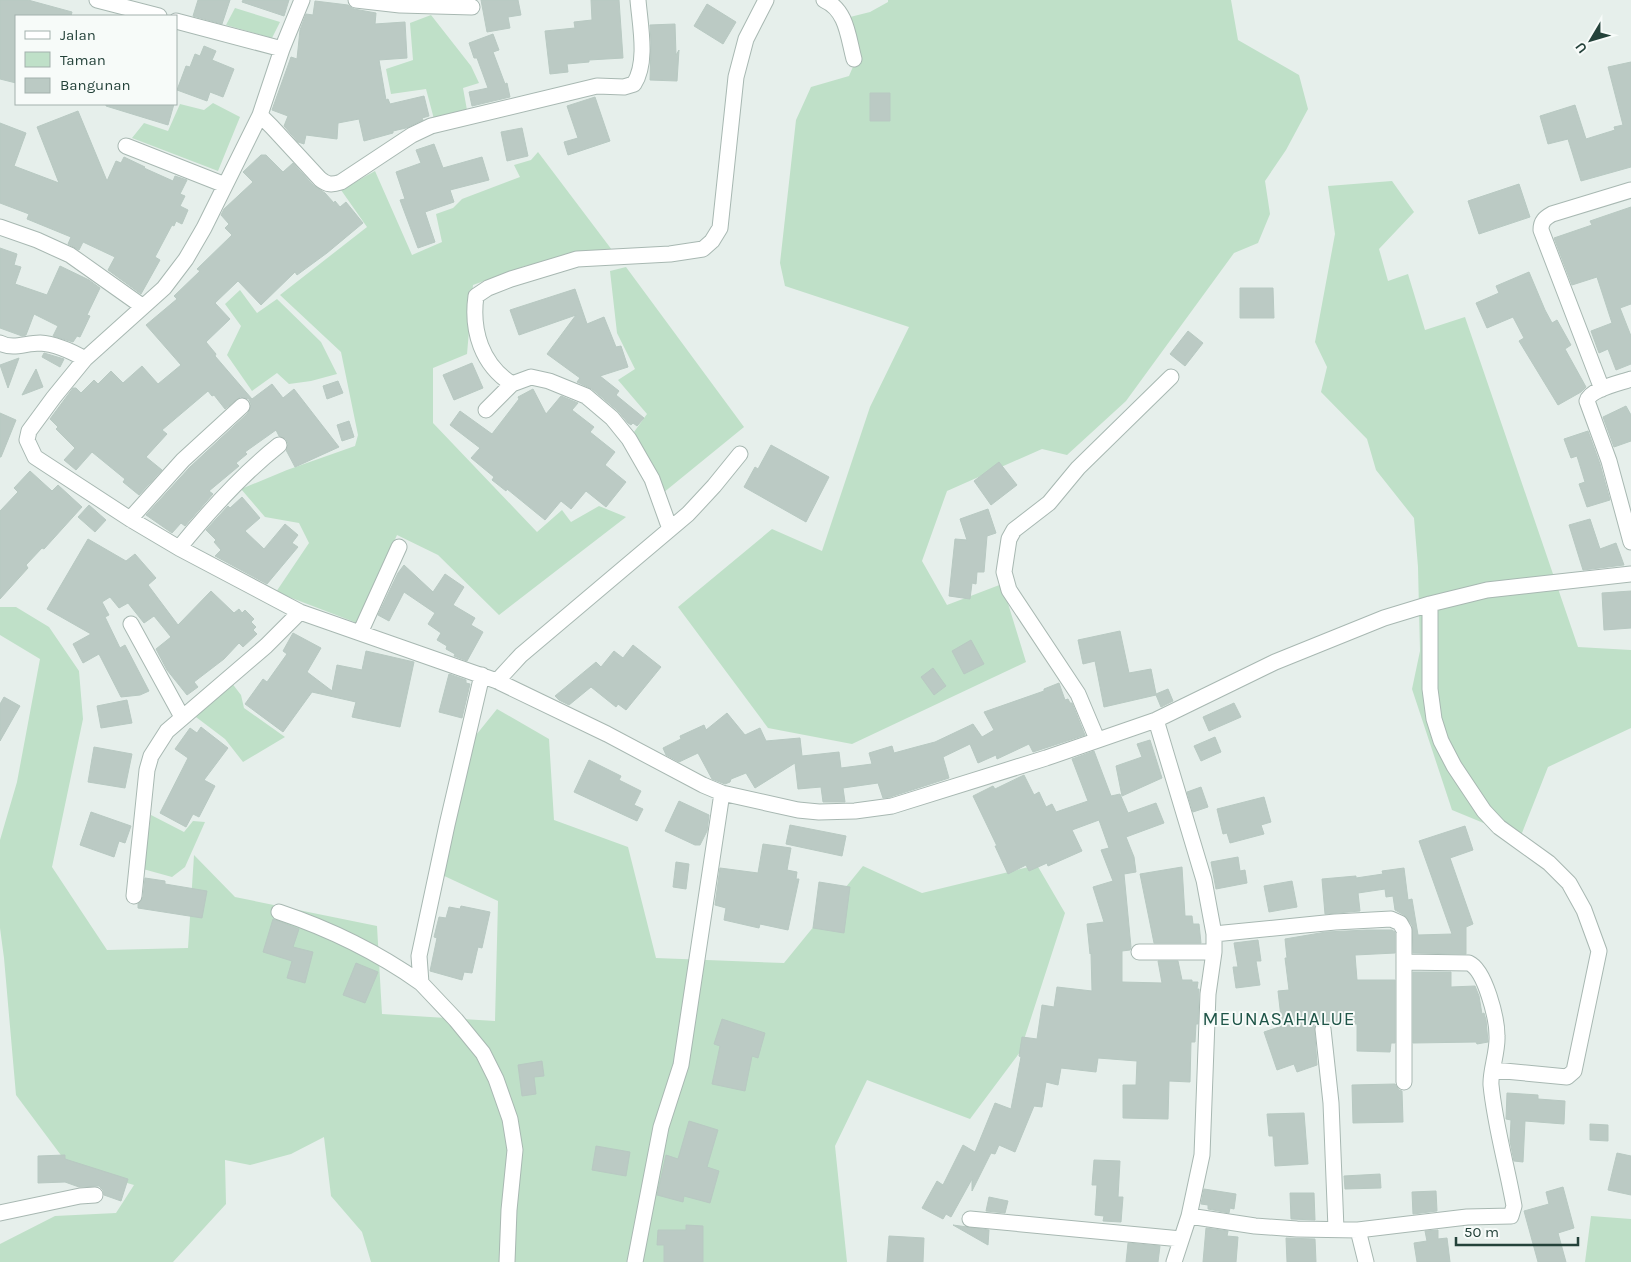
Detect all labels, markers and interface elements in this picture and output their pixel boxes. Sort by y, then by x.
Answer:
legend [15,15,178,105]
north arrow [1566,15,1616,65]
text: Jalan [60,26,96,44]
text: U [1571,39,1591,57]
text: Taman [60,51,106,69]
text: Bangunan [60,76,131,94]
district label: MEUNASAHALUE [1202,1008,1356,1030]
scale bar [1456,1214,1578,1246]
text: 50 m [1464,1223,1499,1241]

